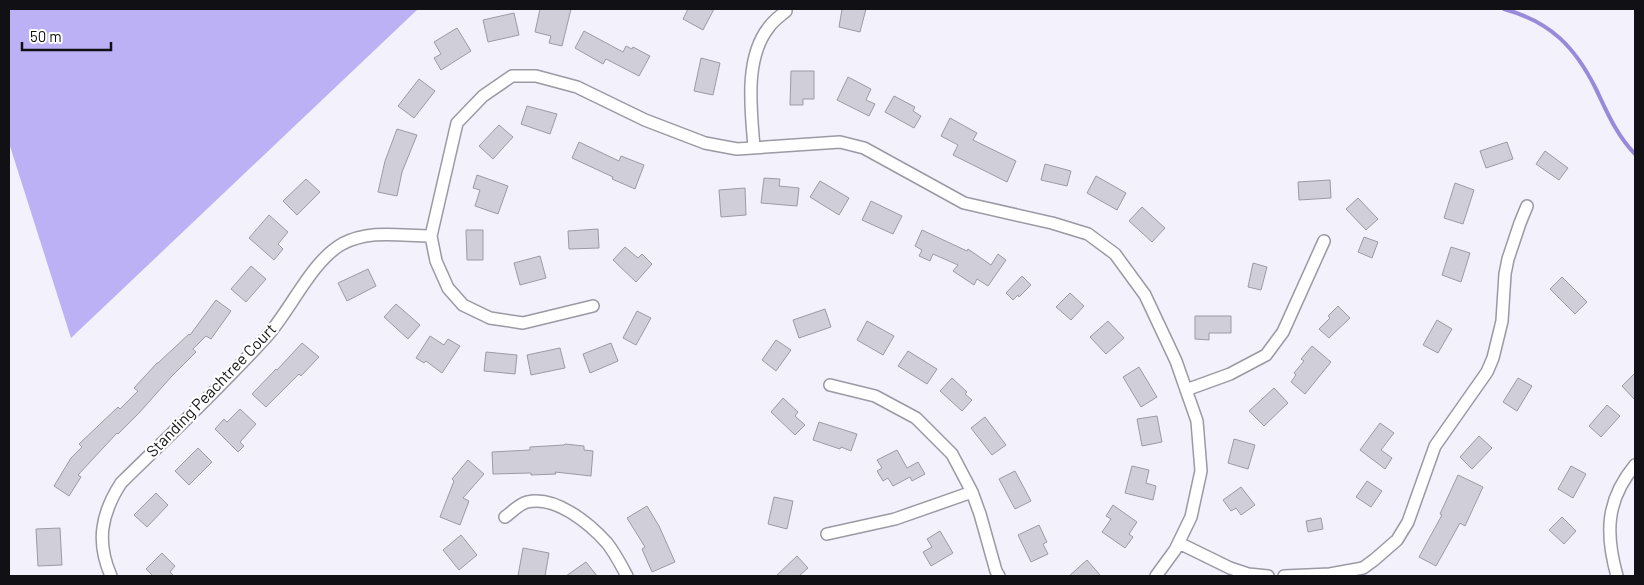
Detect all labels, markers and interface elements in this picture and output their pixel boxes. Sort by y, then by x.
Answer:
scale bar [22,20,111,52]
text: 50 m [30,27,62,45]
street label: Standing Peachtree Court [142,319,279,460]

